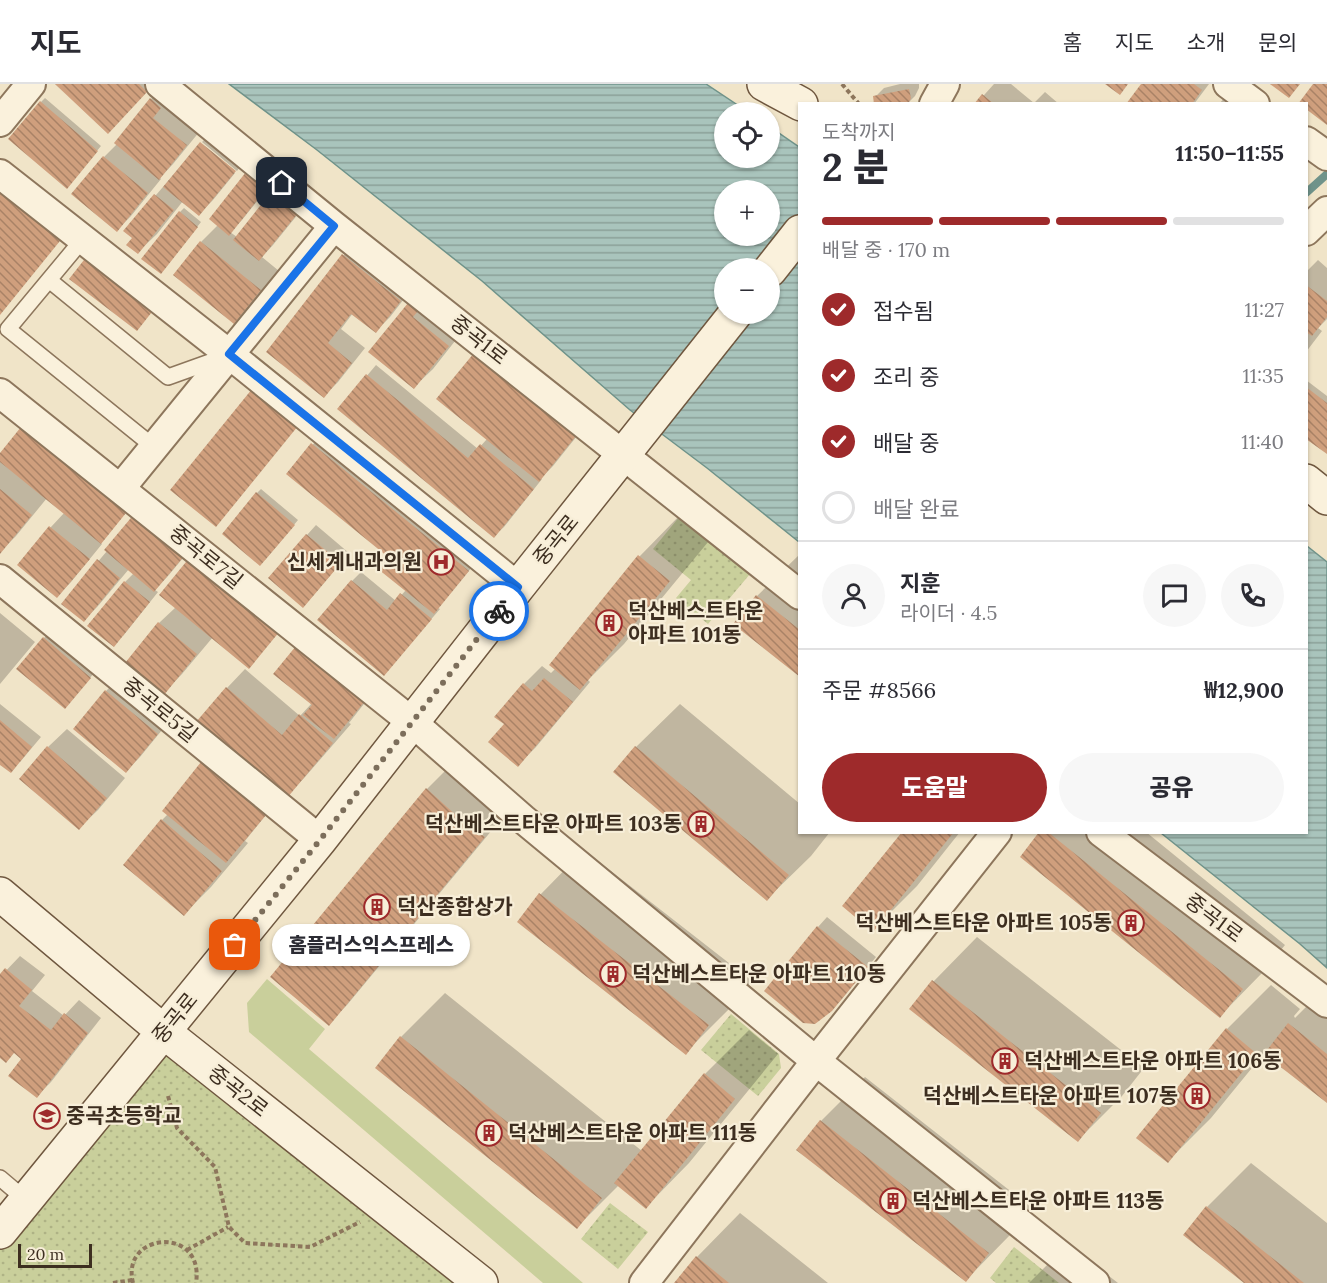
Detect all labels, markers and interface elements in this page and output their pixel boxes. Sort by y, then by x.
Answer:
text: 지도 [30,25,82,61]
text: 홈 [1063,29,1082,56]
text: 지도 [1115,29,1154,56]
text: 소개 [1187,29,1225,56]
text: 문의 [1258,29,1297,56]
map controls [714,102,780,324]
button: locate [714,102,780,168]
text: 도착까지 [822,119,896,144]
text: 11:50–11:55 [1175,139,1284,167]
text: 2 분 [822,142,889,192]
pin [256,157,307,208]
icon: home [265,166,298,199]
button: + [714,180,780,246]
text: 배달 중 · 170 m [822,237,950,262]
button: − [714,258,780,324]
icon: check [822,293,855,326]
text: 접수됨 [873,297,934,325]
text: 11:27 [1244,297,1284,322]
street label: 중곡1로 [445,309,513,370]
icon: check [822,359,855,392]
text: 조리 중 [873,363,940,391]
text: 11:35 [1242,363,1284,388]
icon: check [822,425,855,458]
text: 배달 중 [873,429,940,457]
text: 11:40 [1241,429,1284,454]
text: 배달 완료 [873,495,960,523]
street label: 중곡로 [527,509,584,571]
street label: 중곡로7길 [164,519,249,594]
hospital icon: 신세계내과의원 [426,547,456,577]
place label: 신세계내과의원 [287,548,422,575]
button: person [822,564,885,627]
button: chat [1143,564,1206,627]
button: phone [1221,564,1284,627]
text: 지훈 [900,569,940,597]
courier [469,581,529,641]
icon: bike [483,595,516,628]
place label: 덕산베스트타운 아파트 101동 [628,597,763,648]
text: 라이더 · 4.5 [900,600,997,625]
building icon: 덕산베스트타운 아파트 101동 [594,608,624,638]
street label: 중곡로5길 [117,671,203,748]
text: 주문 #8566 [822,676,936,704]
text: ₩12,900 [1204,676,1284,704]
button: 도움말 [822,753,1047,822]
button: 공유 [1059,753,1284,822]
building icon: 덕산베스트타운 아파트 103동 [686,809,716,839]
place label: 덕산베스트타운 아파트 103동 [425,810,682,837]
street label: 중곡1로 [1180,887,1249,948]
building icon: 덕산종합상가 [362,892,392,922]
place label: 덕산종합상가 [397,893,513,920]
building icon: 덕산베스트타운 아파트 105동 [1116,908,1146,938]
place label: 덕산베스트타운 아파트 105동 [855,909,1112,936]
pin [209,919,260,970]
callout: 홈플러스익스프레스 [271,924,469,966]
icon: bag [218,928,251,961]
text: 홈플러스익스프레스 [288,932,454,957]
building icon: 덕산베스트타운 아파트 110동 [598,959,628,989]
place label: 덕산베스트타운 아파트 110동 [632,960,886,987]
street label: 중곡로 [146,987,203,1049]
building icon: 덕산베스트타운 아파트 106동 [990,1046,1020,1076]
place label: 덕산베스트타운 아파트 106동 [1024,1047,1282,1074]
street label: 중곡2로 [203,1059,274,1123]
building icon: 덕산베스트타운 아파트 107동 [1182,1081,1212,1111]
place label: 덕산베스트타운 아파트 107동 [923,1082,1178,1109]
school or university icon: 중곡초등학교 [32,1101,62,1131]
place label: 중곡초등학교 [66,1102,182,1129]
building icon: 덕산베스트타운 아파트 111동 [474,1118,504,1148]
place label: 덕산베스트타운 아파트 111동 [508,1119,757,1146]
building icon: 덕산베스트타운 아파트 113동 [878,1186,908,1216]
place label: 덕산베스트타운 아파트 113동 [912,1187,1164,1214]
scale bar [18,1241,92,1268]
text: 20 m [27,1244,64,1264]

